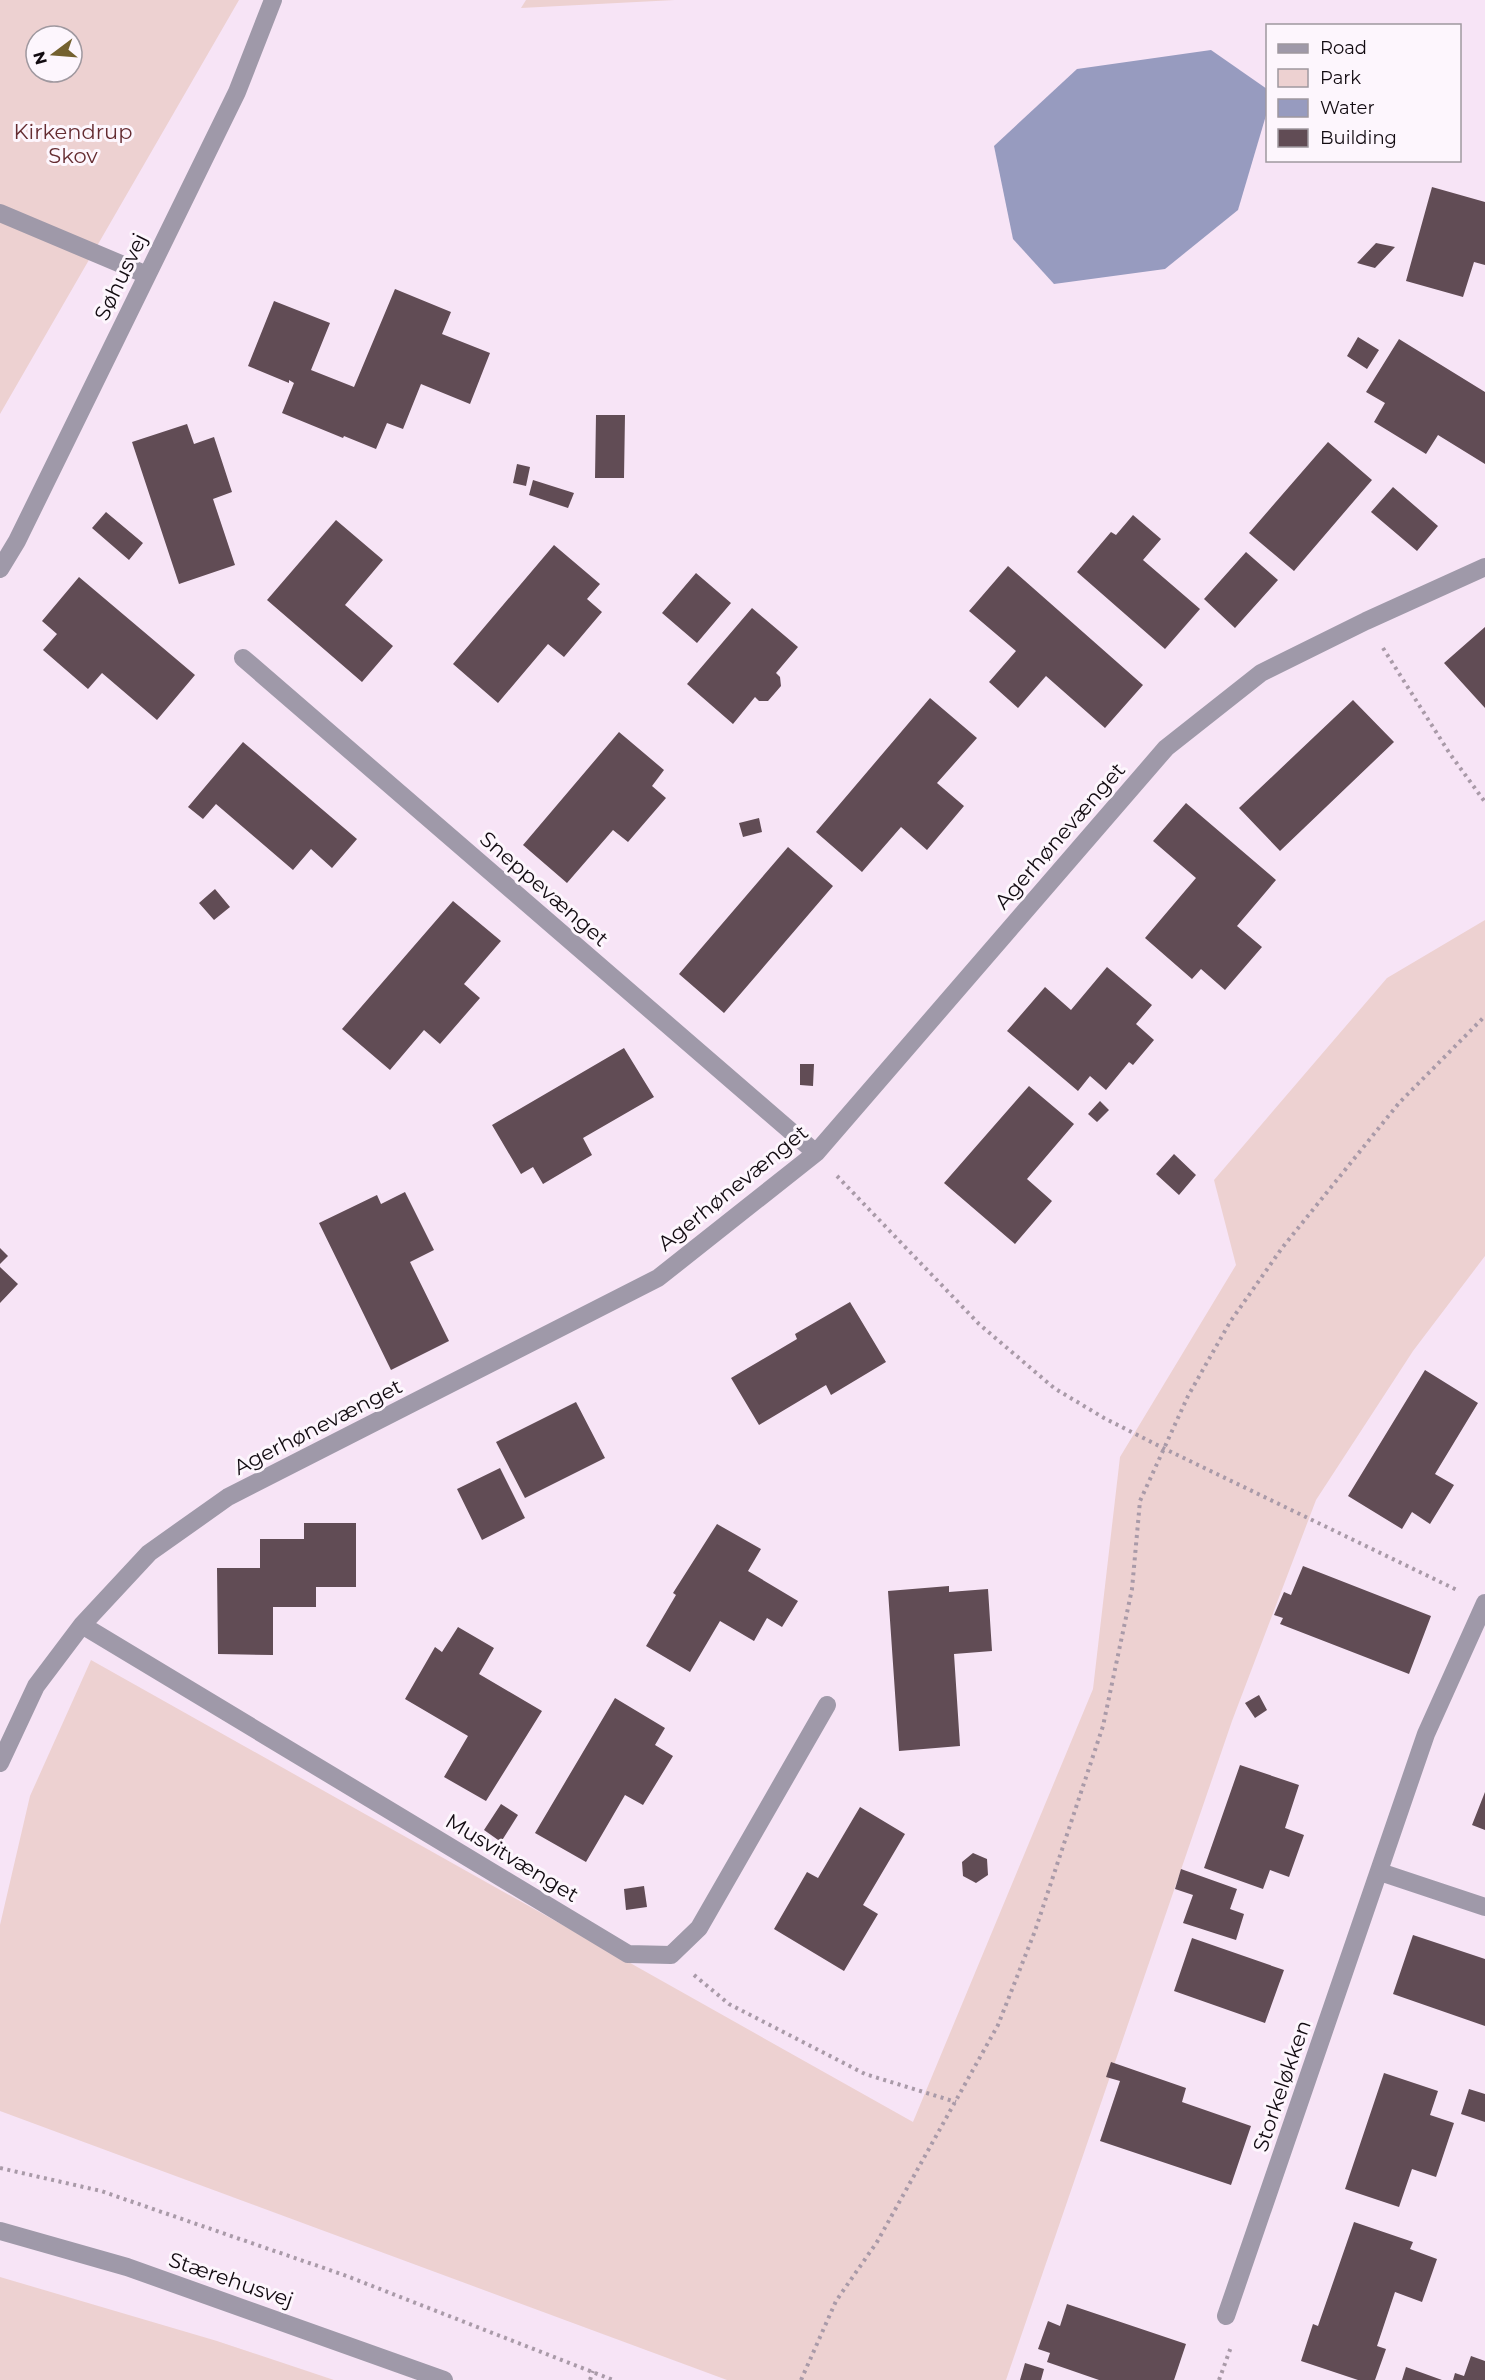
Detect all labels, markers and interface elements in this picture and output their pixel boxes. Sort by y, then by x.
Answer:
north arrow [24,24,84,84]
legend [1266,24,1461,162]
text: Road [1320,37,1367,59]
text: N [29,49,51,67]
text: Park [1320,67,1361,89]
text: Water [1320,97,1375,119]
park label: Kirkendrup Skov [14,119,132,168]
text: Building [1320,127,1397,149]
street label: Søhusvej [89,229,152,324]
street label: Agerhønevænget [989,757,1130,914]
street label: Sneppevænget [475,826,614,951]
street label: Agerhønevænget [653,1119,813,1256]
street label: Agerhønevænget [229,1373,406,1480]
street label: Musvitvænget [441,1808,583,1907]
street label: Storkeløkken [1247,2017,1316,2155]
street label: Stærehusvej [166,2247,297,2313]

